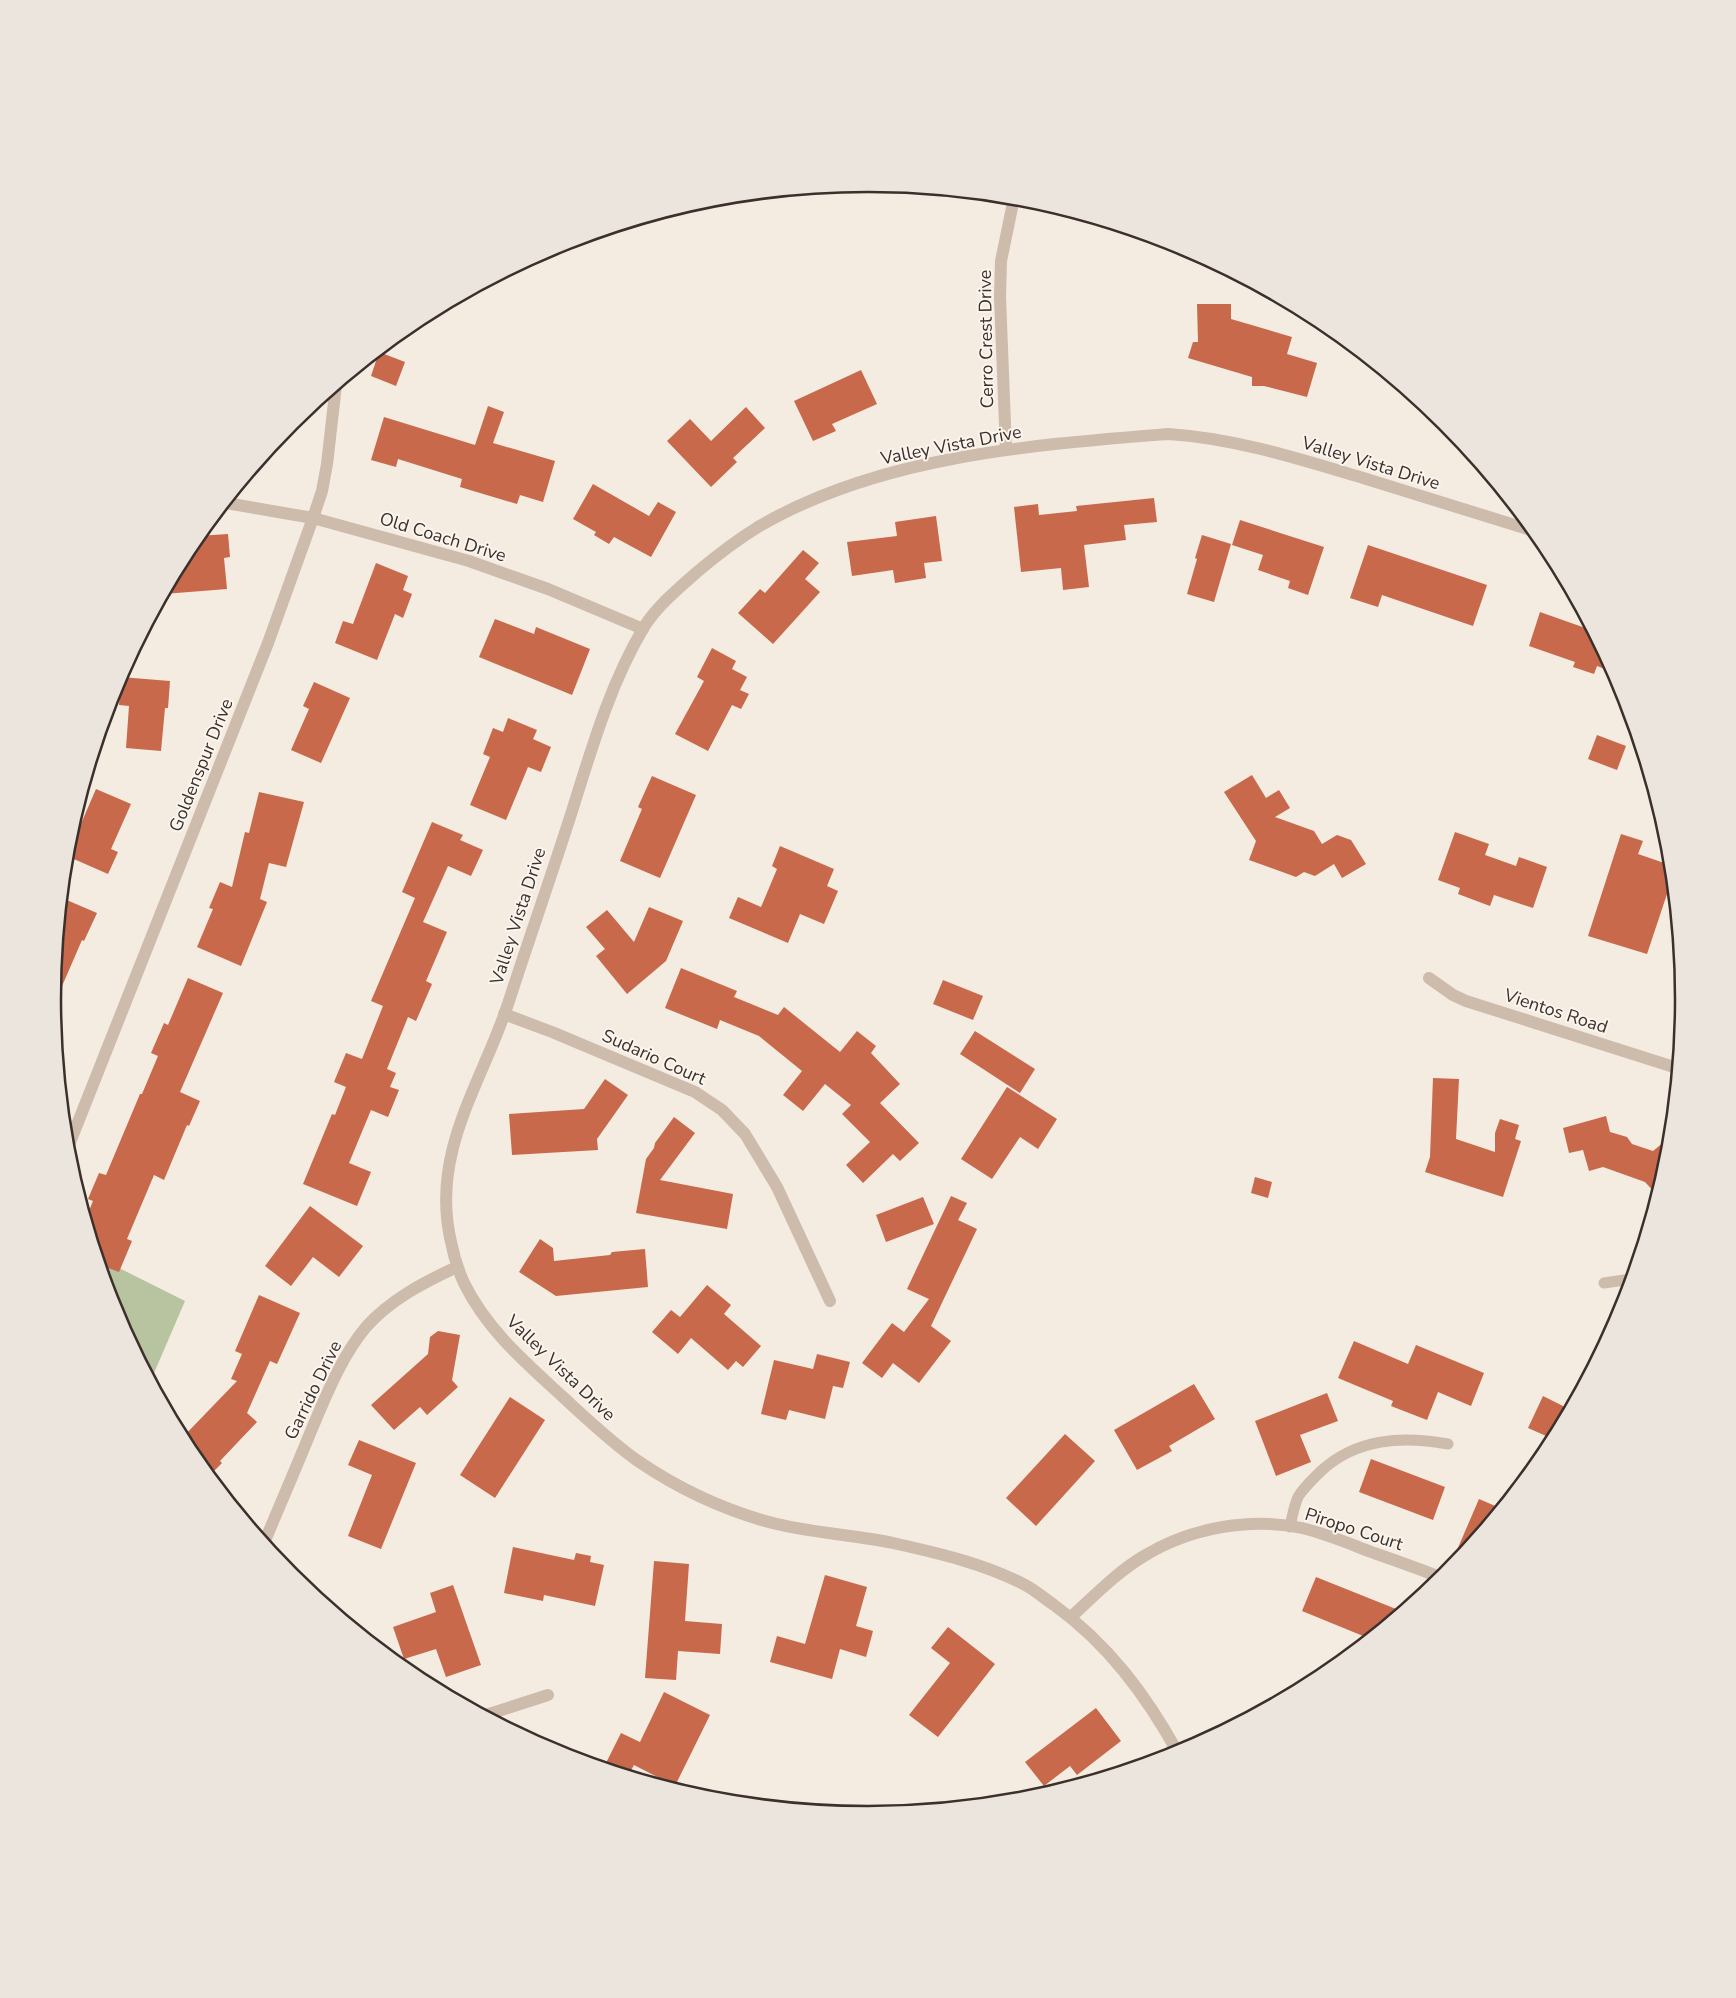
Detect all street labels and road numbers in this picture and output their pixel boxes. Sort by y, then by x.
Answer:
street label: Cerro Crest Drive [973,269,999,409]
street label: Valley Vista Drive [877,420,1024,471]
street label: Valley Vista Drive [1298,430,1443,495]
street label: Old Coach Drive [377,506,509,568]
street label: Goldenspur Drive [163,695,239,835]
street label: Valley Vista Drive [484,844,552,989]
street label: Vientos Road [1500,983,1611,1039]
street label: Sudario Court [598,1023,710,1091]
street label: Valley Vista Drive [500,1309,621,1426]
street label: Garrido Drive [279,1336,347,1444]
street label: Piropo Court [1302,1502,1407,1556]

